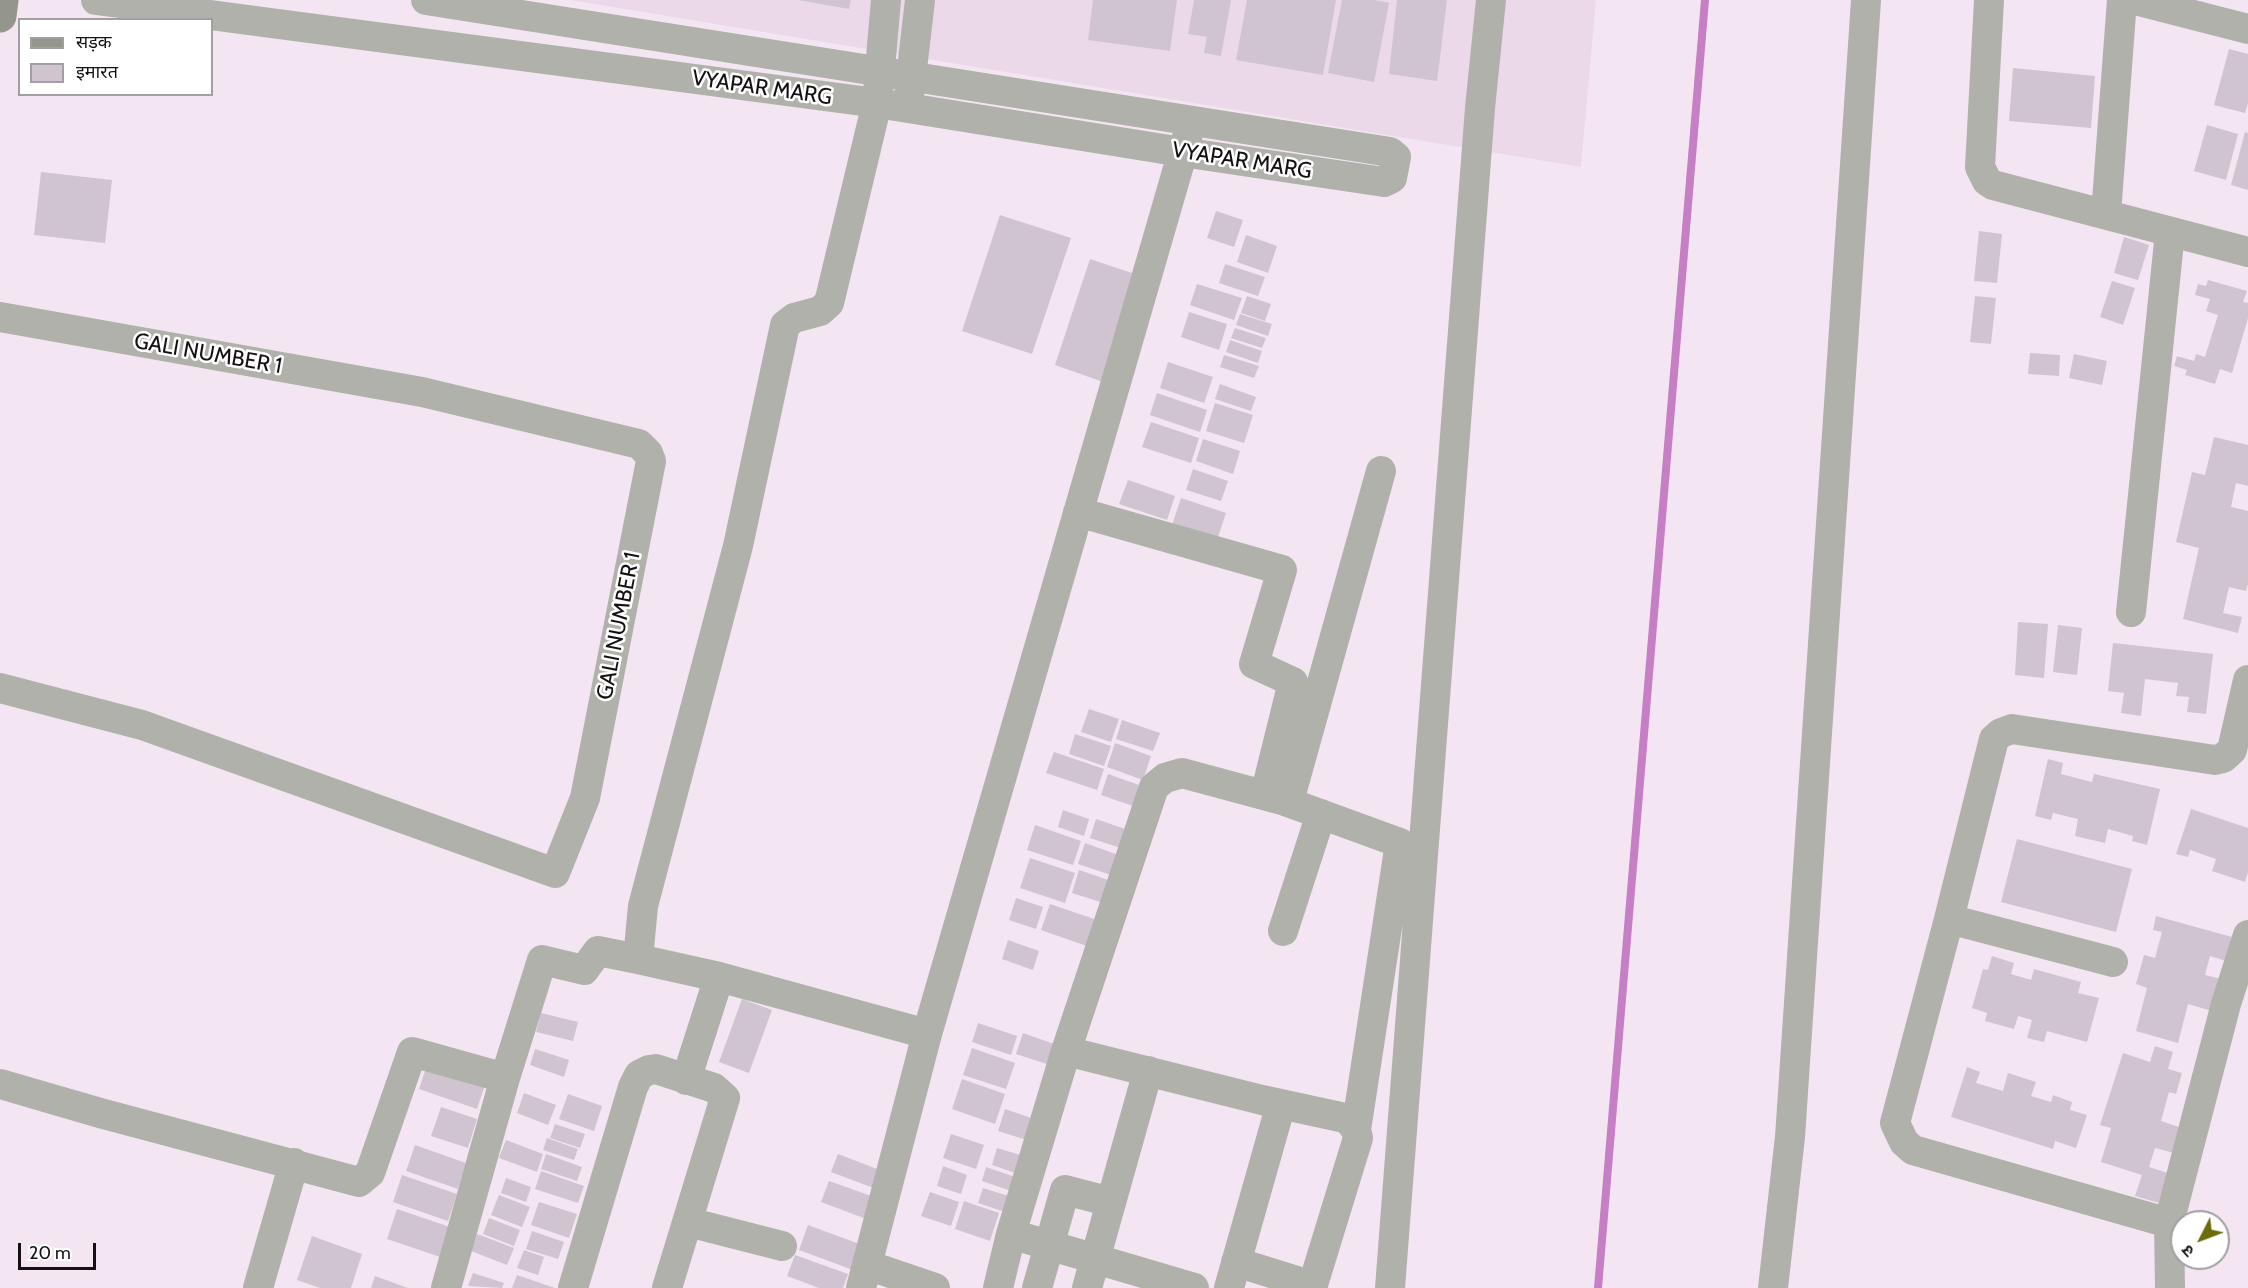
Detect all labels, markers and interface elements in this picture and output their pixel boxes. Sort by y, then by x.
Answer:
legend [18,18,213,96]
text: सड़क [76,31,112,53]
text: इमारत [76,61,118,83]
street label: VYAPAR MARG [690,65,834,111]
street label: VYAPAR MARG [1170,137,1314,185]
street label: GALI NUMBER 1 [132,328,284,380]
street label: GALI NUMBER 1 [592,550,646,702]
north arrow [2170,1210,2230,1270]
scale bar [21,1231,99,1269]
text: उ [2178,1241,2198,1261]
text: 20 m [29,1242,71,1264]

